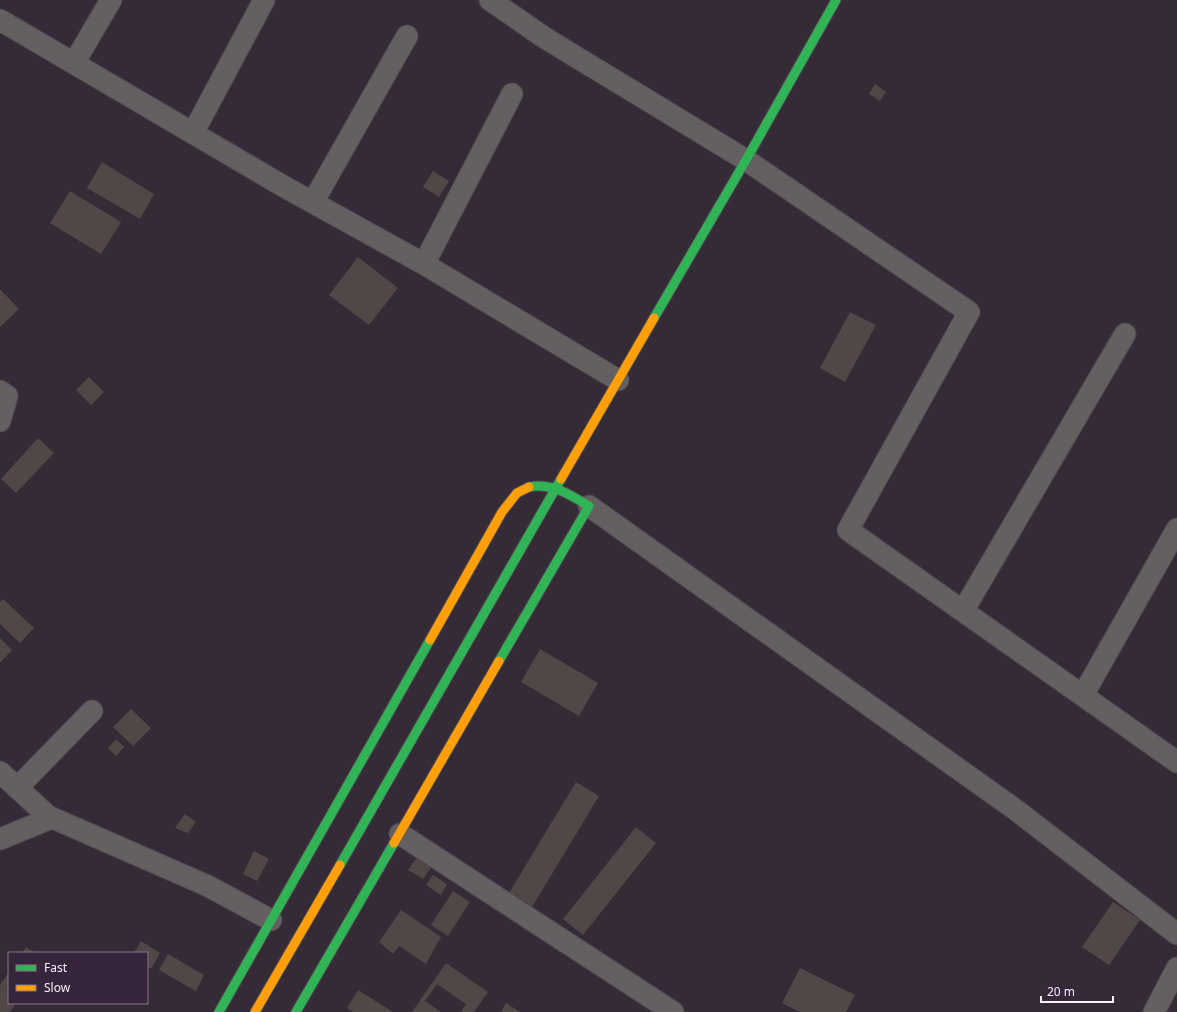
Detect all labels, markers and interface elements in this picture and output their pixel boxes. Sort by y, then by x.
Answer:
legend [8,952,148,1004]
text: Fast [44,959,68,976]
scale bar [1041,978,1113,1004]
text: Slow [44,979,71,996]
text: 20 m [1047,983,1075,1000]

